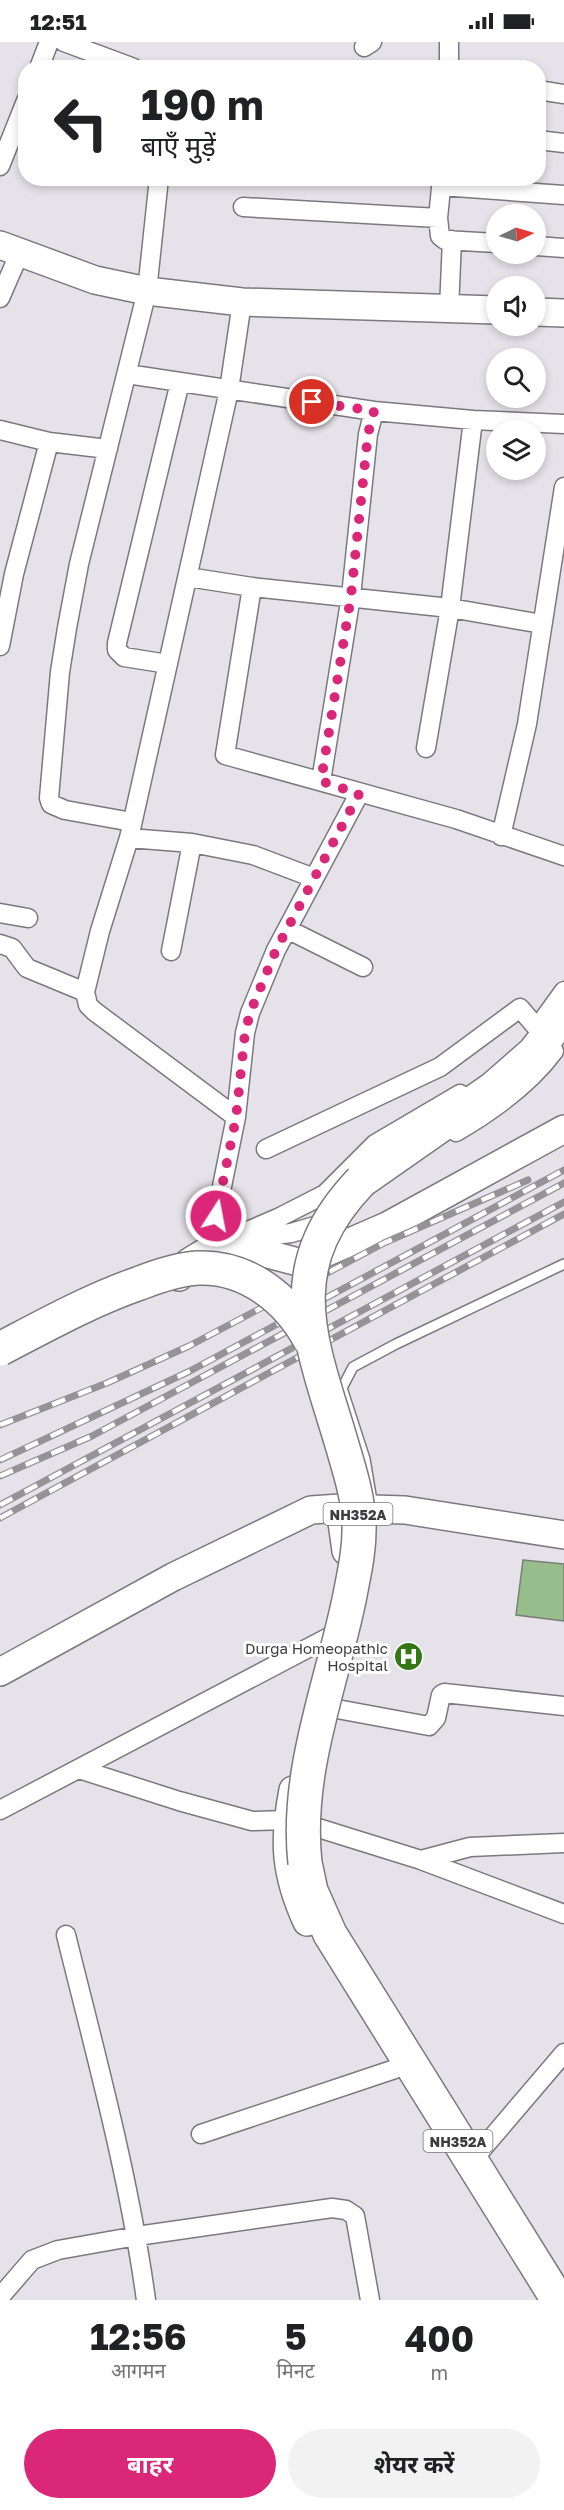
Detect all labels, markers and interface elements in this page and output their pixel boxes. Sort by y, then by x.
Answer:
text: 12:51 [30,8,87,35]
text: 190 m [141,79,264,129]
icon: left [42,84,120,162]
text: बाएँ मुड़ें [141,130,216,162]
north arrow [486,204,546,264]
map controls [486,204,546,480]
button: sound [486,276,546,336]
button: search [486,348,546,408]
pin [286,376,337,427]
icon: arrive [295,385,328,418]
button: layers [486,420,546,480]
position arrow [184,1184,248,1248]
road number: NH352A [324,1503,392,1525]
place label: Durga Homeopathic Hospital [245,1639,388,1674]
hospital icon: Durga Homeopathic Hospital [393,1641,425,1673]
road number: NH352A [424,2130,492,2152]
text: 12:56 [90,2315,187,2358]
text: 5 [285,2315,307,2358]
text: 400 [405,2317,474,2360]
text: आगमन [111,2358,166,2382]
text: मिनट [277,2358,315,2382]
text: m [431,2360,448,2384]
button: बाहर [24,2429,276,2498]
button: शेयर करें [288,2429,540,2498]

